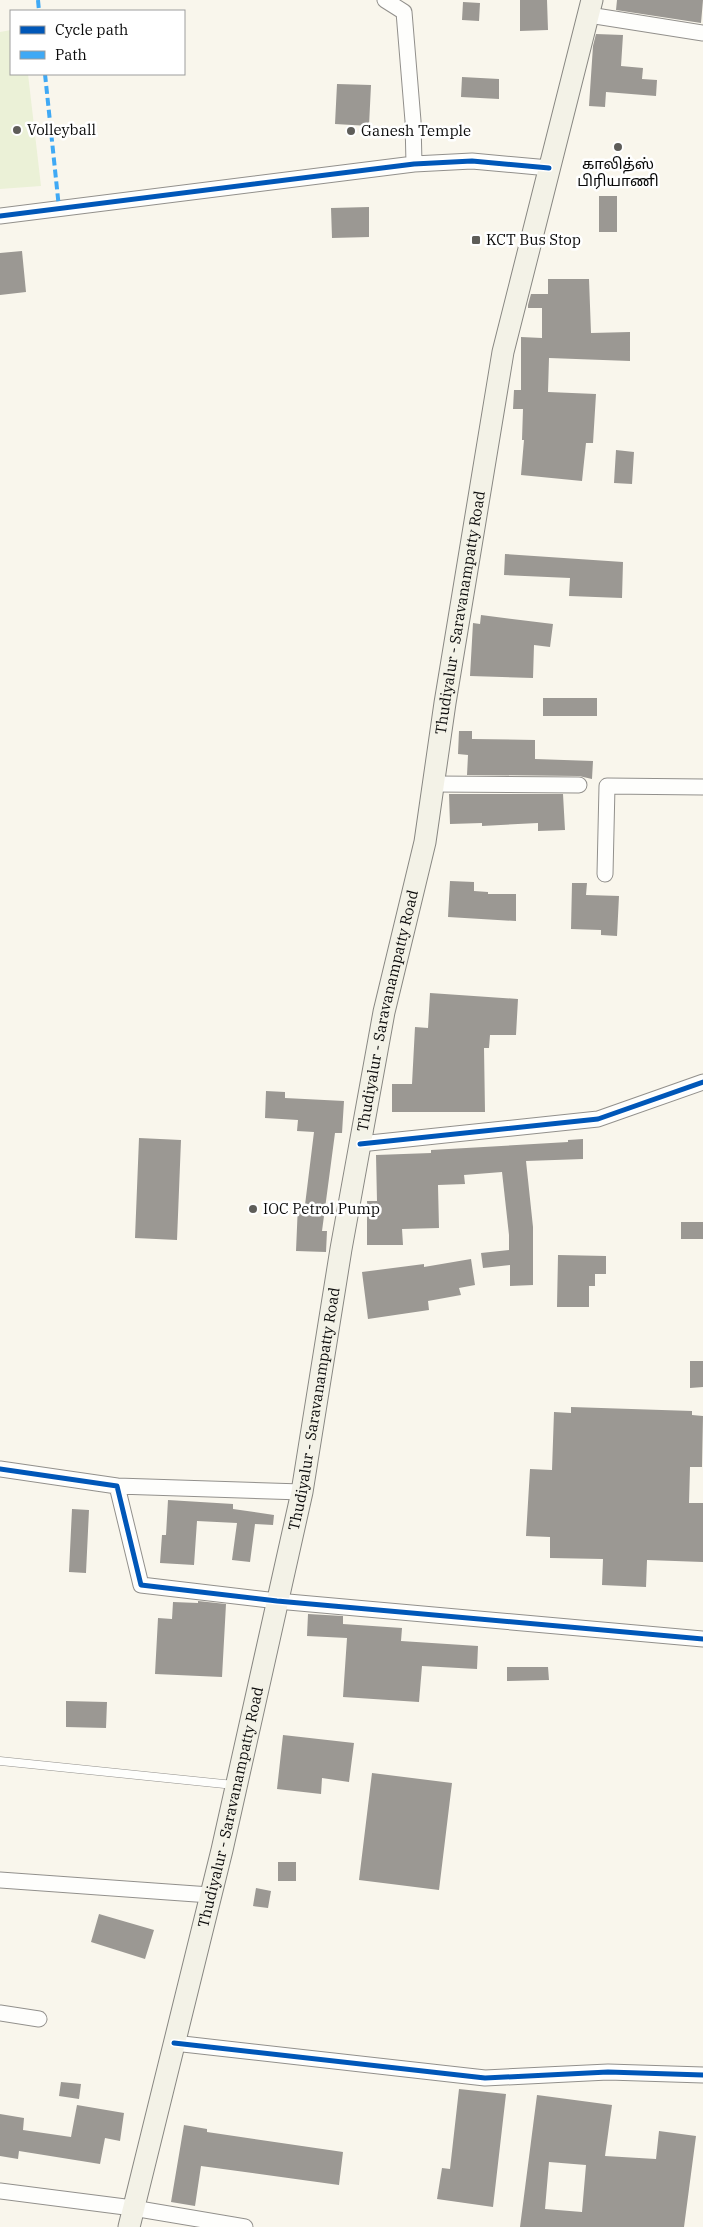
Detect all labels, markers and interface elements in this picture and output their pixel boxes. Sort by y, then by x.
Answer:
legend [10,10,185,75]
text: Cycle path [55,20,128,39]
text: Path [55,45,87,64]
place label: Volleyball [27,120,96,139]
place label: Ganesh Temple [361,121,471,140]
marker: Volleyball [11,124,23,136]
marker: Ganesh Temple [345,125,357,137]
marker: காலித்ஸ் பிரியாணி [612,141,624,153]
place label: காலித்ஸ் பிரியாணி [577,154,659,190]
place label: KCT Bus Stop [486,230,581,249]
marker: KCT Bus Stop [470,234,482,246]
street label: Thudiyalur - Saravanampatty Road [431,489,489,736]
street label: Thudiyalur - Saravanampatty Road [352,888,422,1133]
place label: IOC Petrol Pump [263,1199,380,1218]
marker: IOC Petrol Pump [247,1203,259,1215]
street label: Thudiyalur - Saravanampatty Road [284,1286,344,1532]
street label: Thudiyalur - Saravanampatty Road [193,1685,267,1929]

